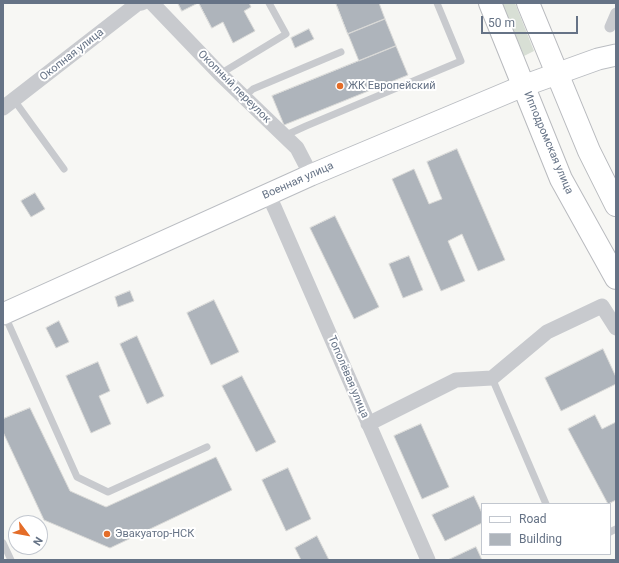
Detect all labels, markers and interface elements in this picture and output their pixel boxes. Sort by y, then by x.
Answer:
scale bar [483,8,580,34]
text: 50 m [488,16,515,30]
street label: Окопная улица [37,26,107,84]
street label: Окопный переулок [195,48,273,126]
place label: ЖК Европейский [348,79,436,93]
marker: ЖК Европейский [335,81,345,91]
street label: Ипподромская улица [520,90,576,196]
street label: Военная улица [260,159,336,203]
street label: Тополёвая улица [325,334,371,420]
legend [481,503,611,555]
text: Road [519,512,547,526]
north arrow [8,515,48,555]
place label: Эвакуатор-НСК [115,527,194,541]
marker: Эвакуатор-НСК [102,529,112,539]
text: Building [519,532,562,546]
text: N [30,534,45,548]

